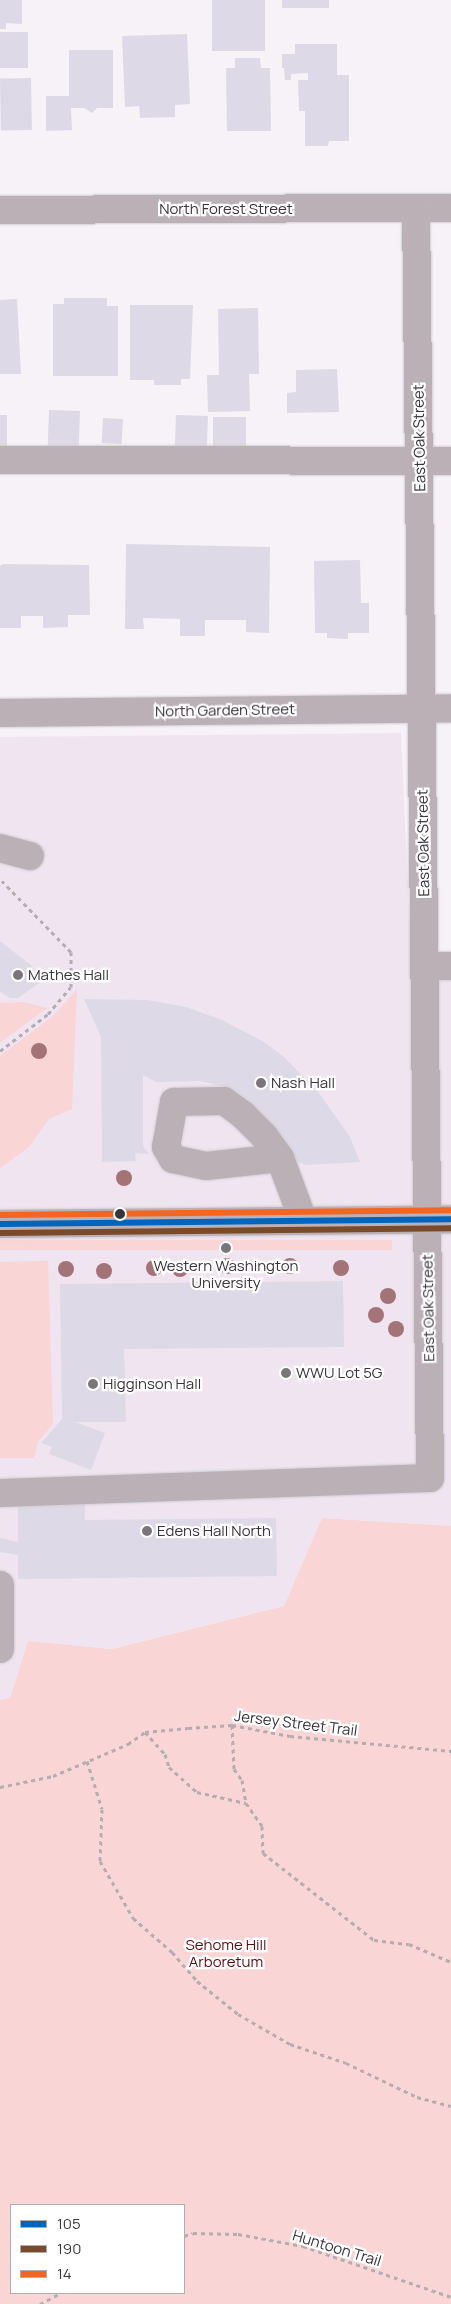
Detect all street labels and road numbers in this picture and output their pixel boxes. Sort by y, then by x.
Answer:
street label: North Forest Street [159,200,293,218]
street label: East Oak Street [409,384,429,492]
street label: North Garden Street [155,700,295,720]
street label: East Oak Street [413,789,433,897]
street label: East Oak Street [418,1254,438,1362]
street label: Jersey Street Trail [233,1707,359,1739]
street label: Huntoon Trail [290,2226,384,2270]

